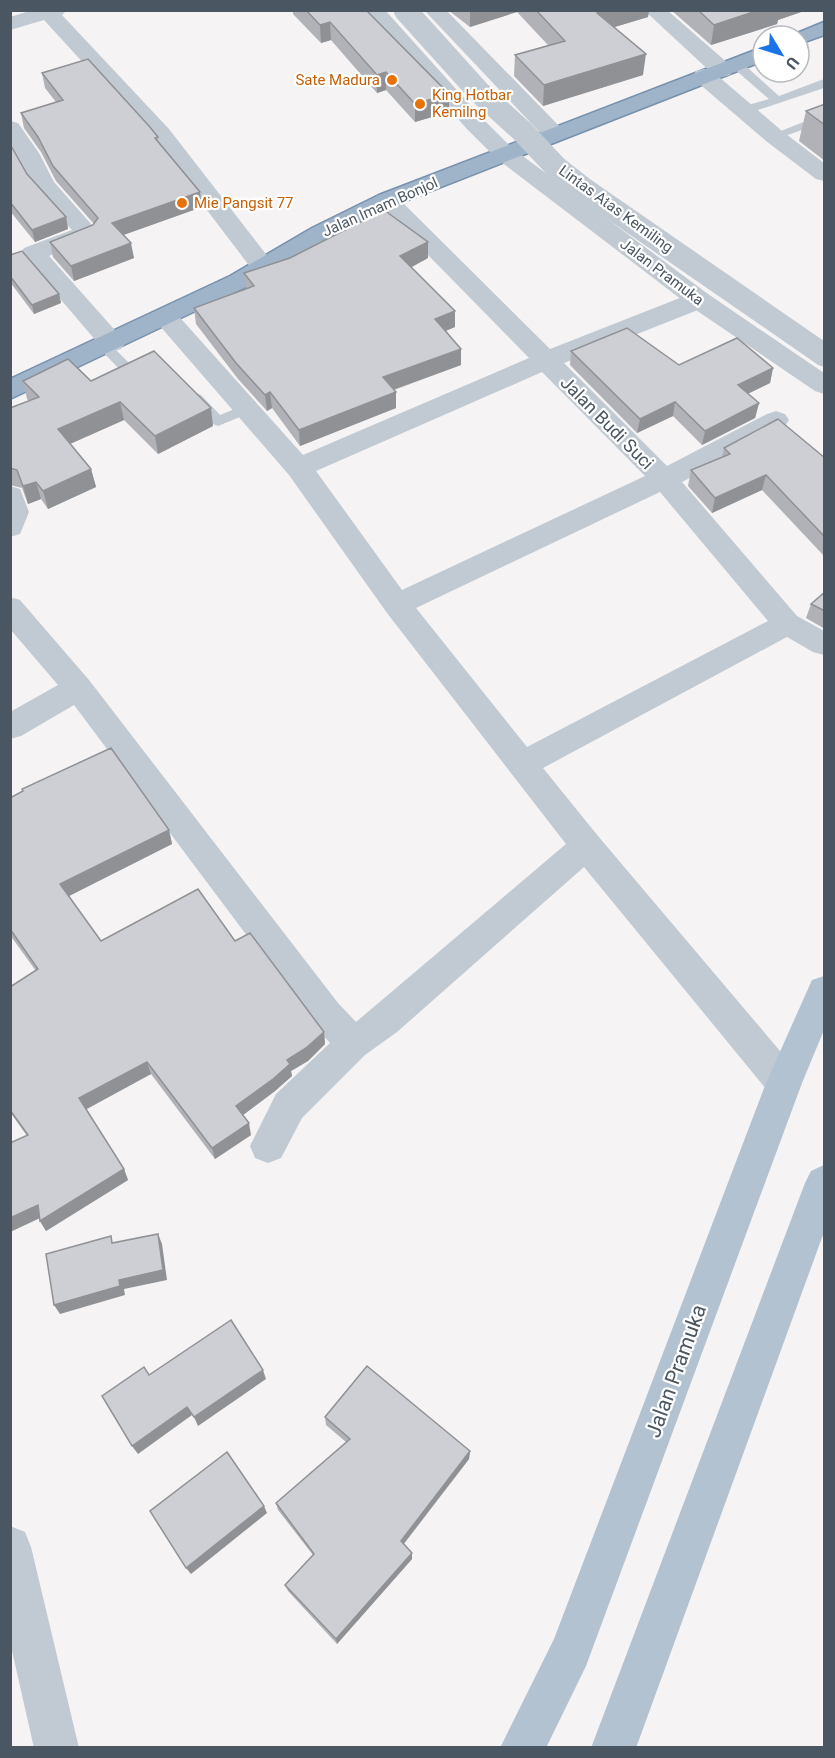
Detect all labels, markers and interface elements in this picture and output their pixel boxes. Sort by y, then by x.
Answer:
north arrow [751,24,811,84]
text: U [782,53,803,73]
place label: Sate Madura [295,71,380,89]
marker: Sate Madura [385,73,399,87]
place label: King Hotbar Kemilng [432,86,511,121]
marker: King Hotbar Kemilng [413,97,427,111]
street label: Lintas Atas Kemiling [555,162,677,256]
street label: Jalan Imam Bonjol [319,173,441,241]
place label: Mie Pangsit 77 [194,194,294,212]
marker: Mie Pangsit 77 [175,196,189,210]
street label: Jalan Pramuka [617,235,707,309]
street label: Jalan Budi Suci [556,372,658,474]
street label: Jalan Pramuka [641,1301,711,1441]

